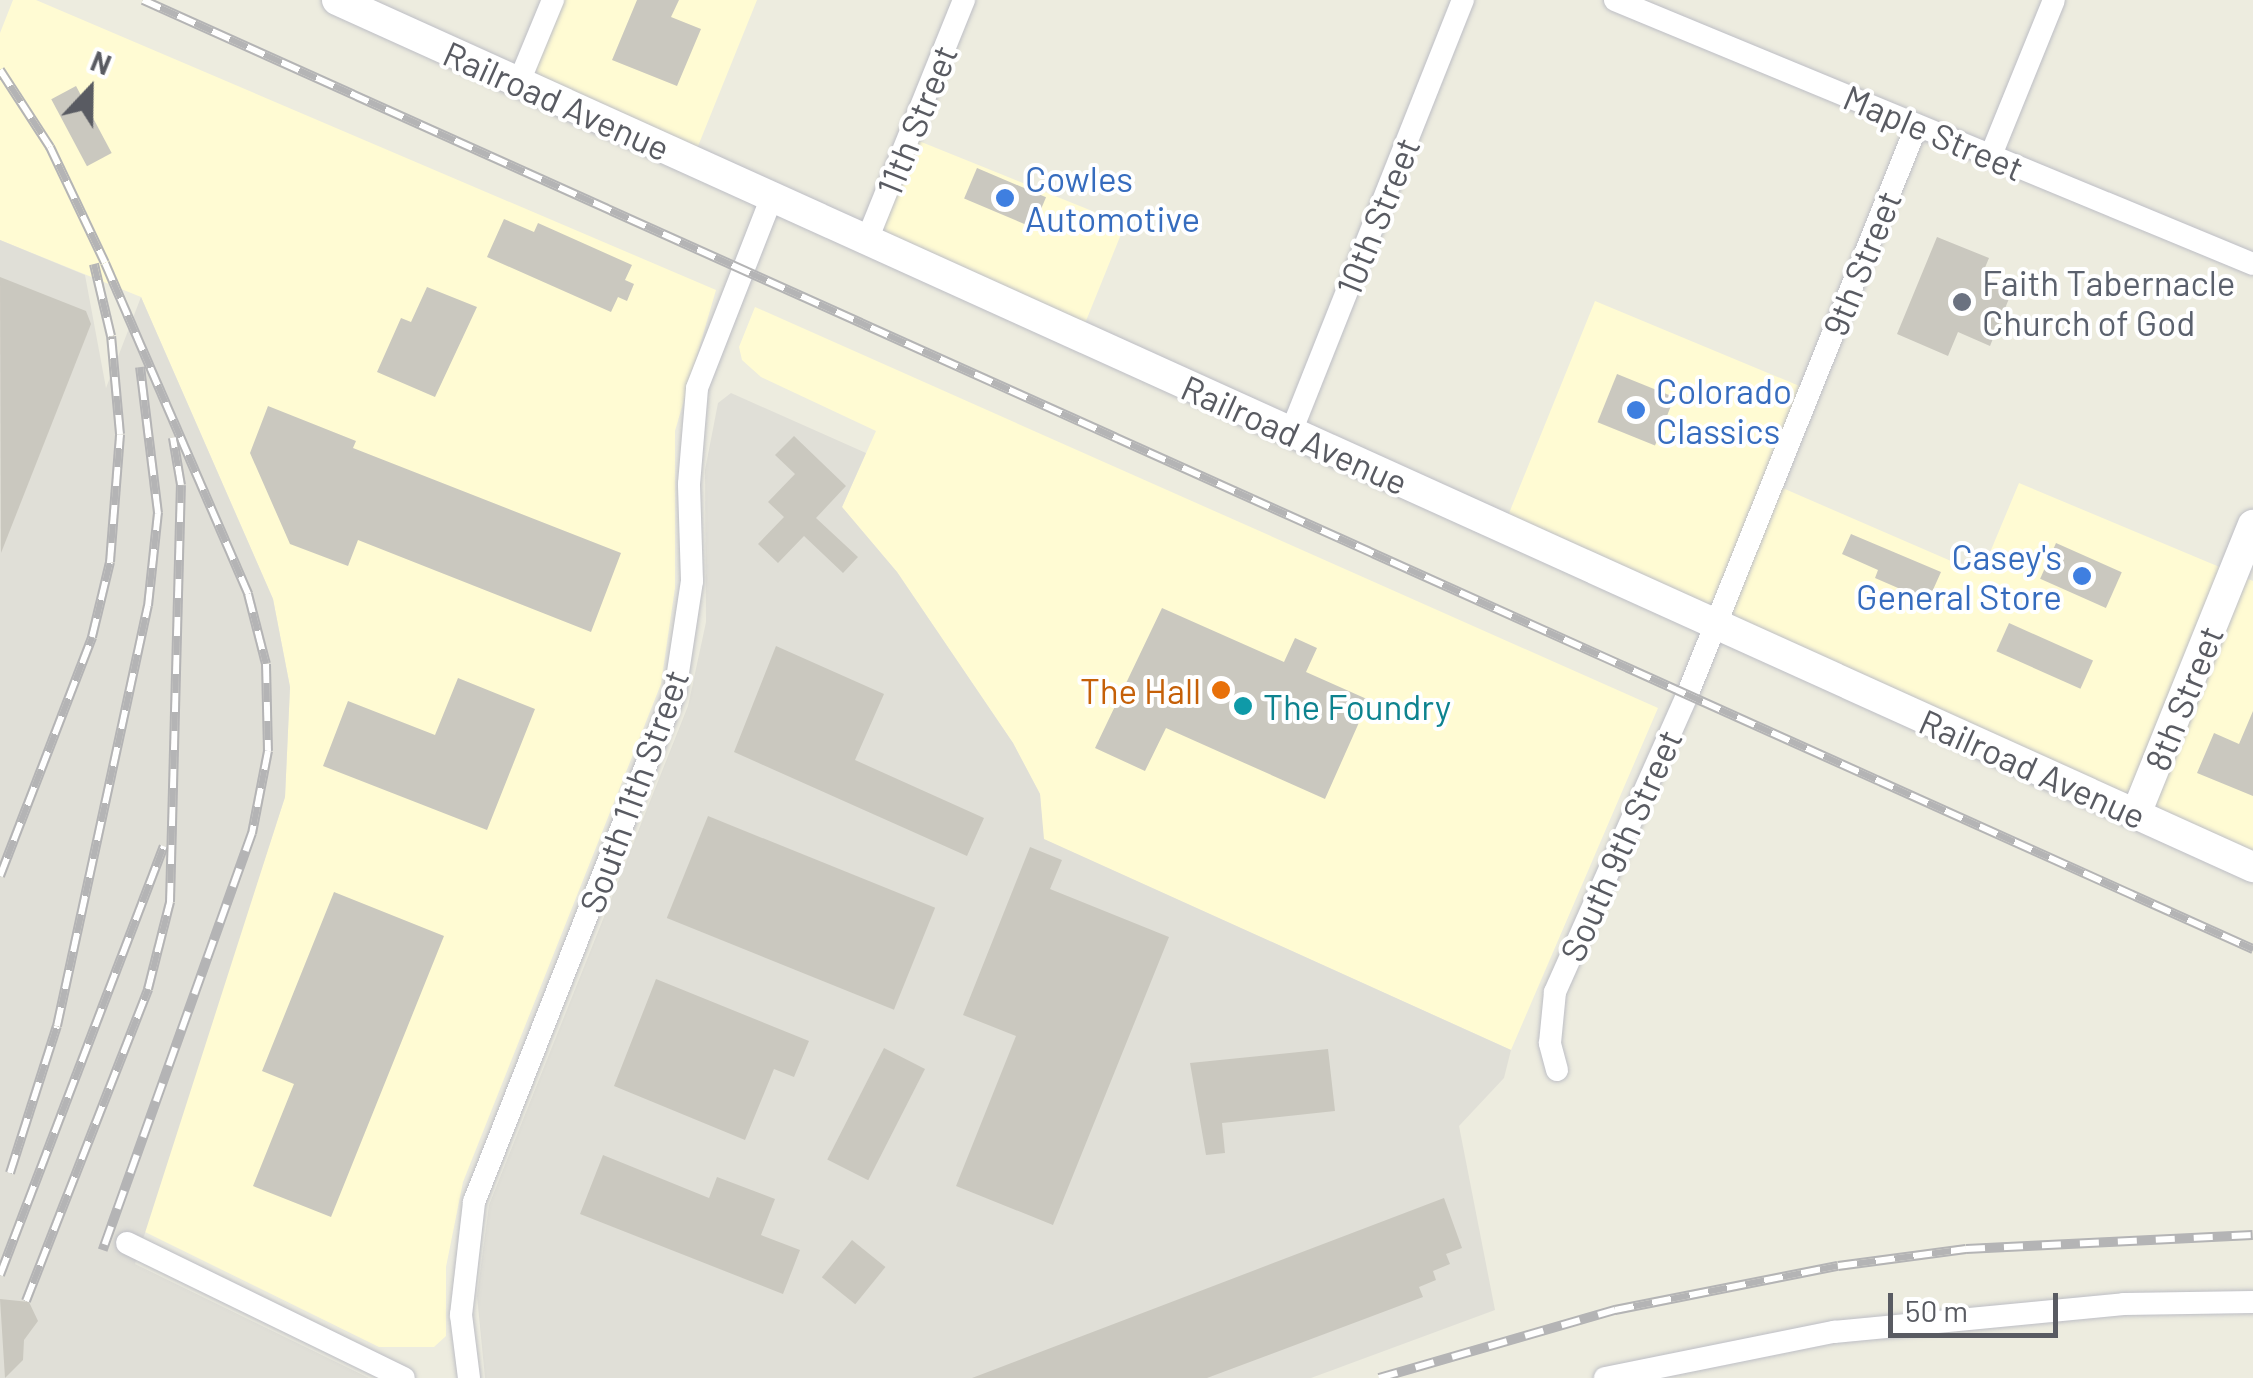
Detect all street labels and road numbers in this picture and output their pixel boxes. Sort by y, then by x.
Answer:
street label: Railroad Avenue [437,31,677,169]
street label: 11th Street [867,39,965,201]
street label: Maple Street [1838,75,2030,189]
street label: 10th Street [1326,131,1428,301]
street label: 9th Street [1813,184,1909,342]
street label: Railroad Avenue [1175,365,1415,503]
street label: 8th Street [2135,619,2231,777]
street label: South 11th Street [570,664,696,918]
street label: Railroad Avenue [1913,699,2153,837]
street label: South 9th Street [1550,723,1690,967]

